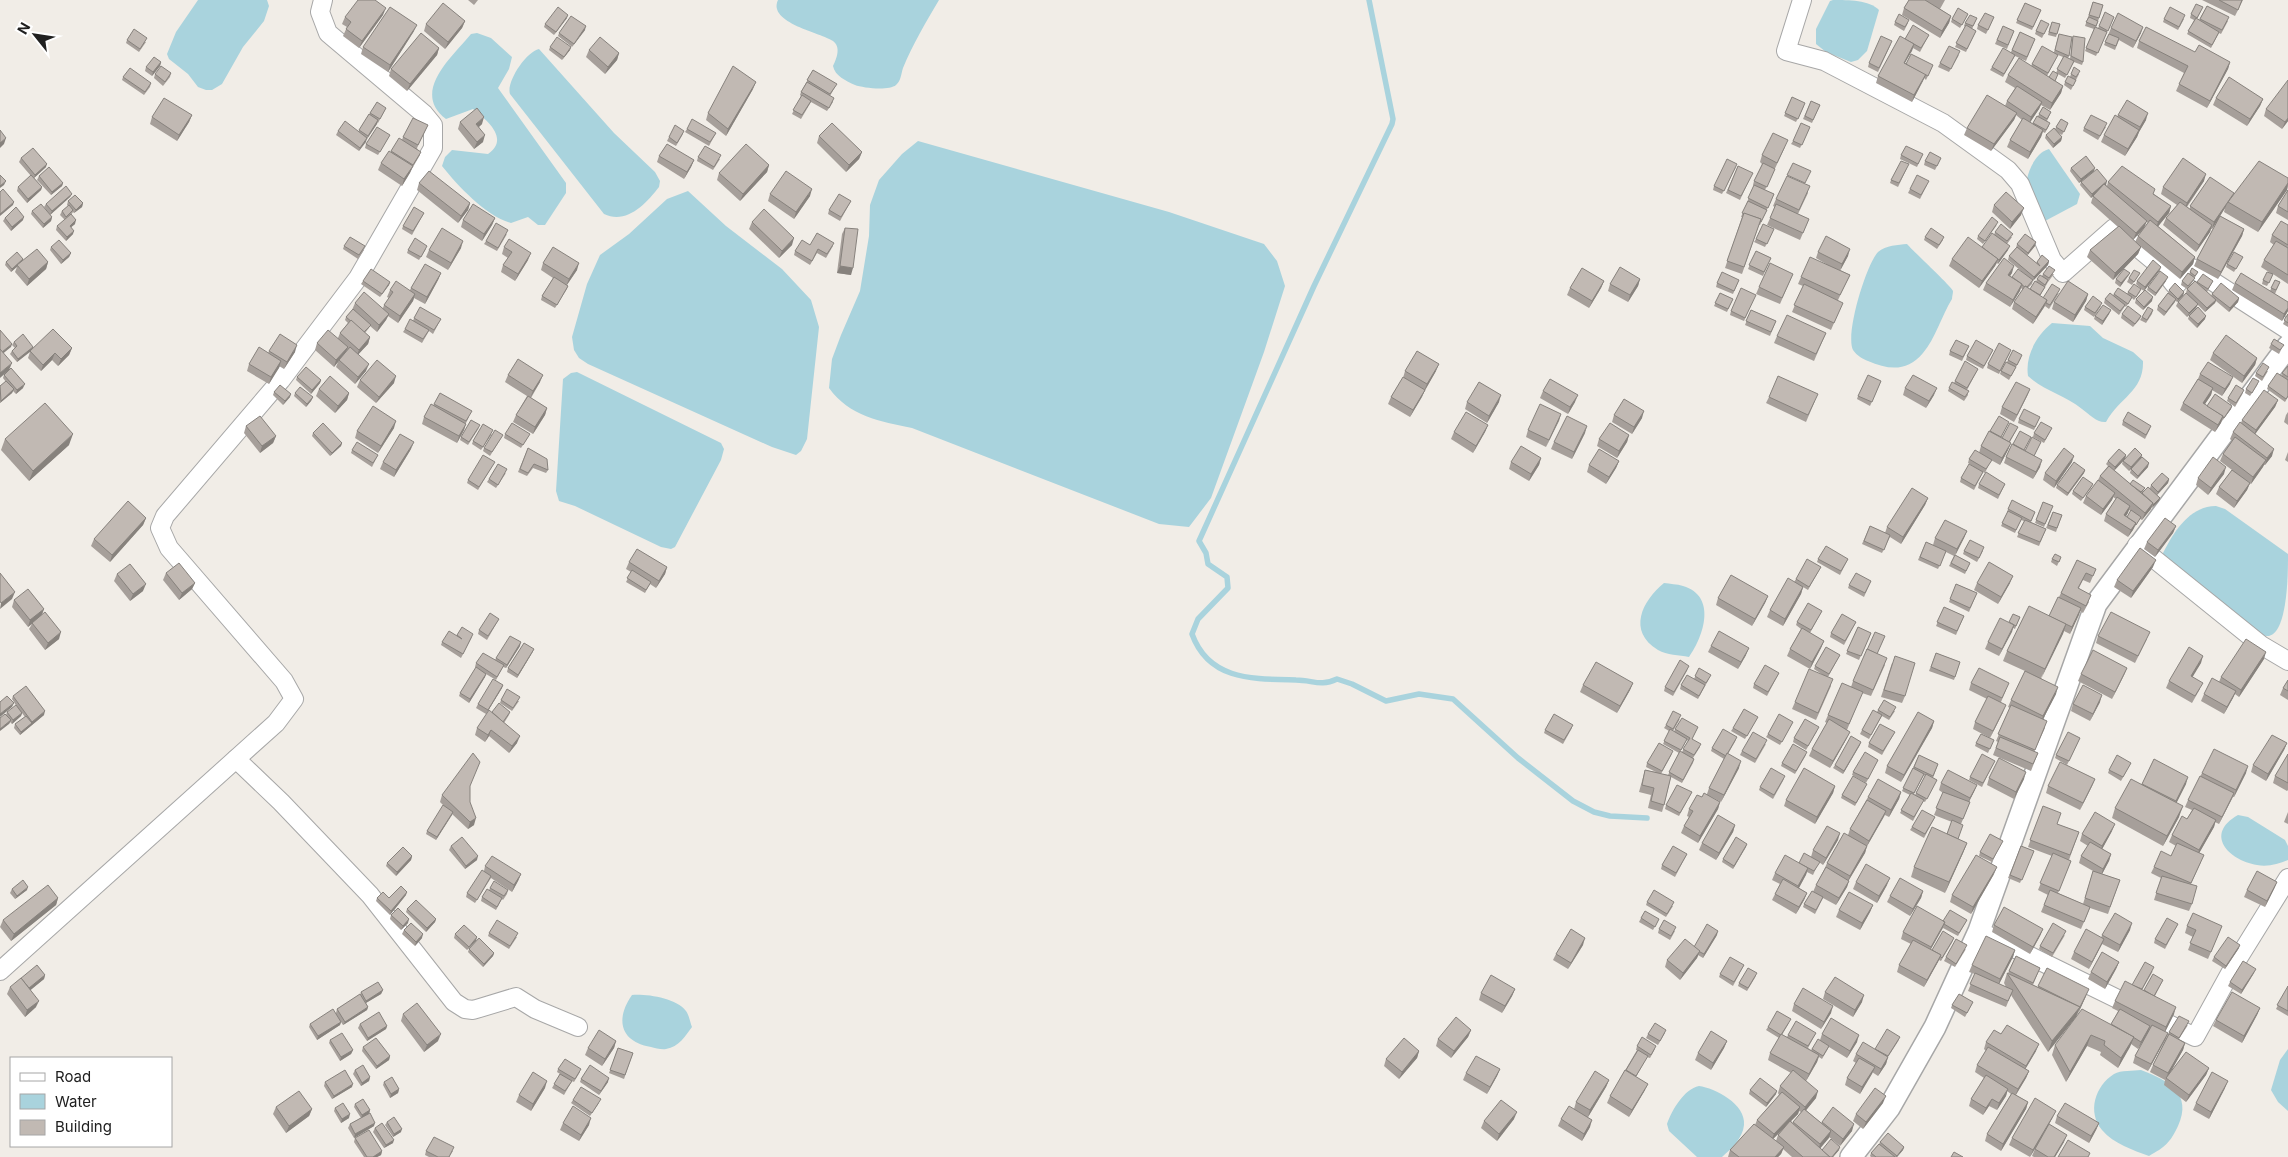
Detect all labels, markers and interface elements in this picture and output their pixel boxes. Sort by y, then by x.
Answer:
north arrow [10,10,60,60]
text: N [13,19,33,37]
legend [10,1057,172,1147]
text: Road [55,1067,91,1086]
text: Water [55,1092,97,1111]
text: Building [55,1117,112,1136]

